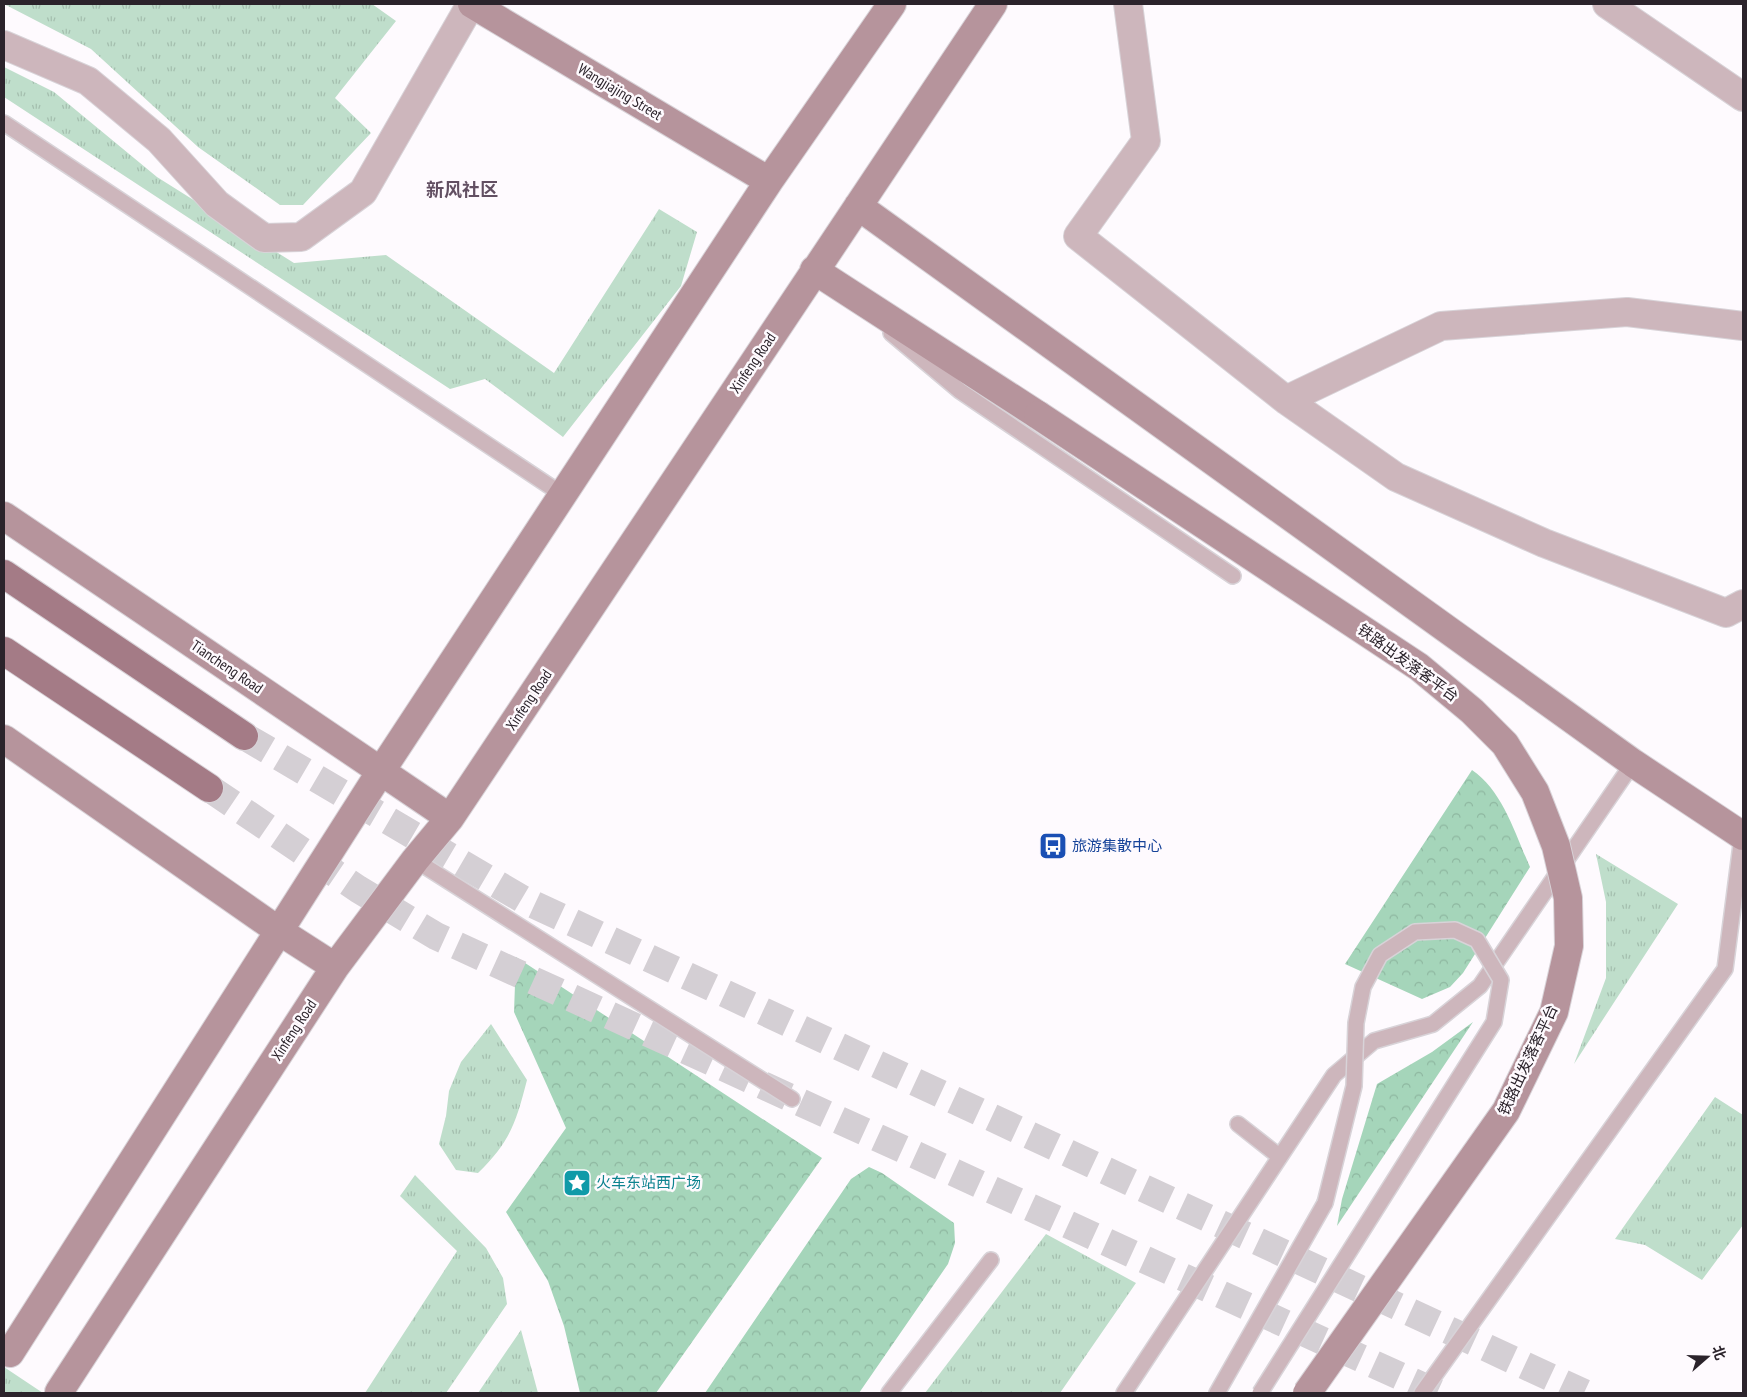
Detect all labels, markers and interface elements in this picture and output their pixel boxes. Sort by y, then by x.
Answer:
street label: Wangjiajing Street [575,59,666,124]
district label: 新风社区 [426,178,498,201]
street label: Xinfeng Road [725,329,780,397]
street label: 铁路出发落客平台 [1354,620,1462,706]
street label: Tiancheng Road [188,636,267,698]
street label: Xinfeng Road [501,666,556,734]
bus stop icon: 旅游集散中心 [1038,831,1068,861]
place label: 旅游集散中心 [1072,836,1162,855]
street label: Xinfeng Road [267,996,320,1064]
street label: 铁路出发落客平台 [1494,1001,1562,1118]
place icon: 火车东站西广场 [562,1168,592,1198]
place label: 火车东站西广场 [596,1173,701,1192]
north arrow [1682,1332,1732,1382]
text: 北 [1708,1343,1730,1362]

